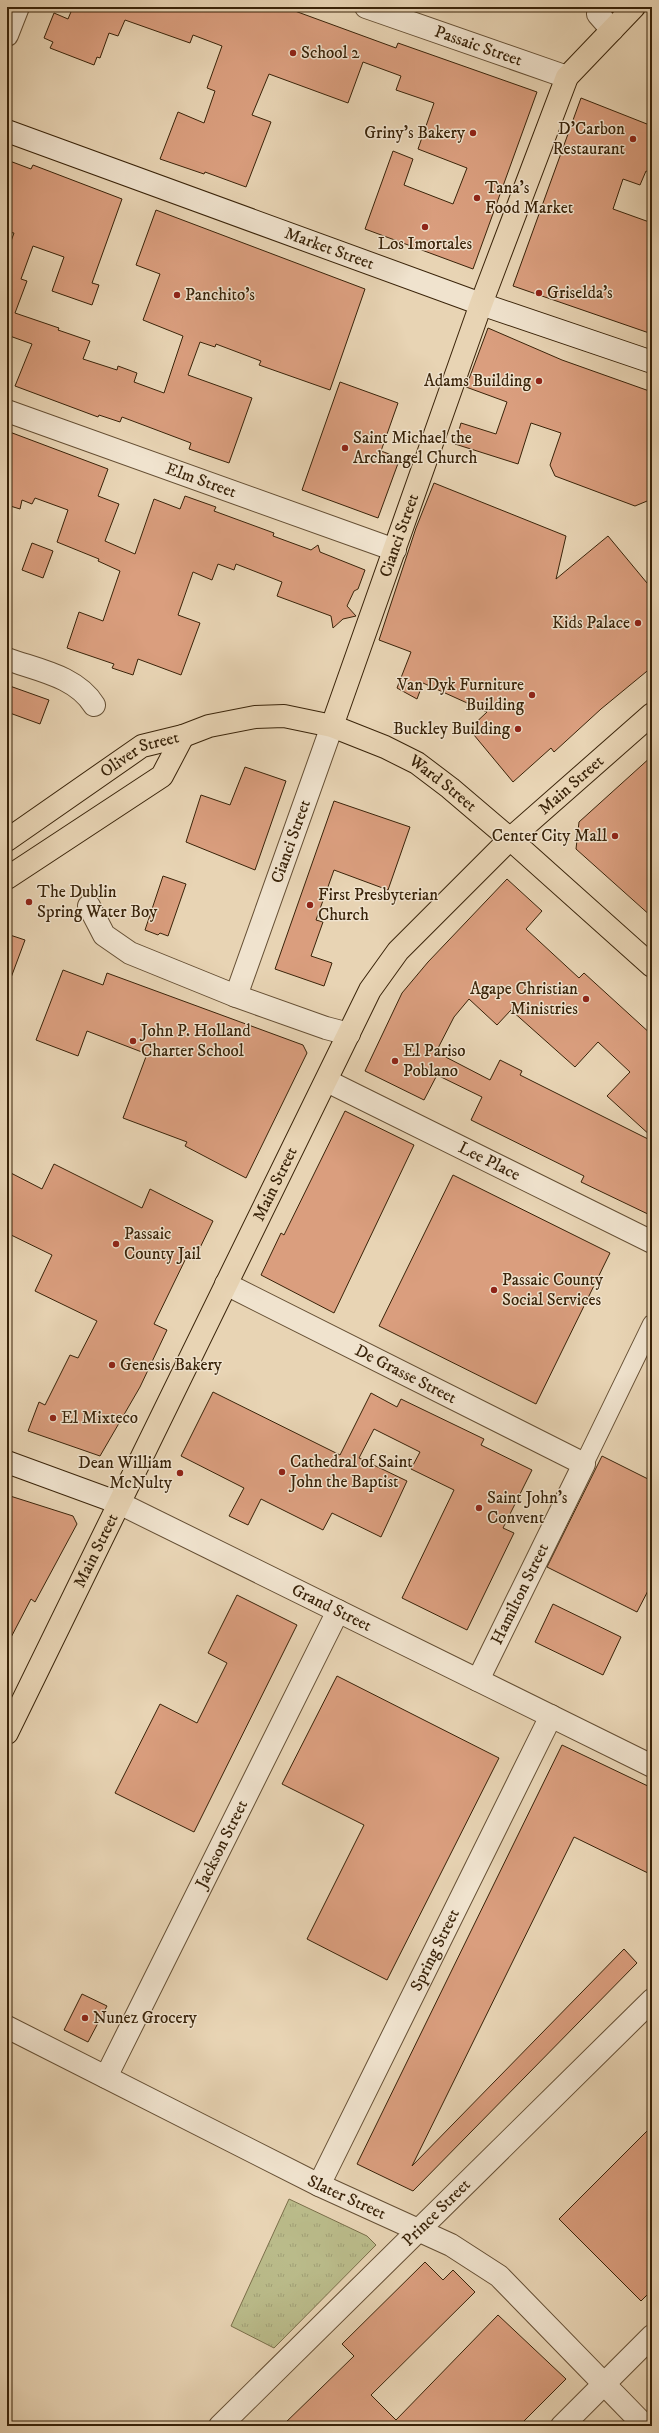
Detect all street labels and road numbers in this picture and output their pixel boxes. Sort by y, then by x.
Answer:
street label: Passaic Street [432,21,526,72]
street label: Market Street [281,222,378,275]
street label: Elm Street [162,458,240,503]
street label: Cianci Street [374,490,424,580]
street label: Oliver Street [96,726,182,783]
street label: Ward Street [404,749,482,817]
street label: Main Street [534,750,609,820]
street label: Cianci Street [266,796,316,886]
street label: Lee Place [454,1137,524,1186]
street label: Main Street [248,1143,303,1225]
street label: De Grasse Street [351,1339,461,1409]
street label: Main Street [69,1509,124,1591]
street label: Hamilton Street [486,1539,554,1648]
street label: Grand Street [288,1579,376,1637]
street label: Jackson Street [190,1796,253,1894]
street label: Spring Street [406,1905,465,1995]
street label: Slater Street [304,2170,390,2225]
street label: Prince Street [398,2174,476,2251]

